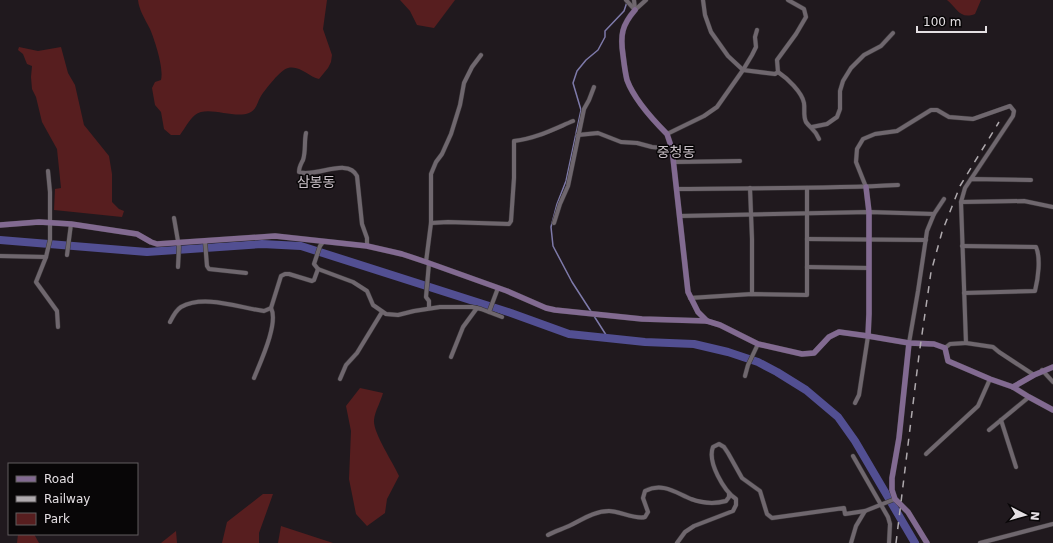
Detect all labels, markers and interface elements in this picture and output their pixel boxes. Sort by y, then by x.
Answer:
scale bar [917,8,986,34]
text: 100 m [923,15,961,29]
district label: 중청동 [657,144,695,160]
district label: 삼봉동 [297,174,335,190]
legend [8,463,138,535]
text: Road [44,472,74,486]
text: Railway [44,492,90,506]
north arrow [1005,495,1045,535]
text: N [1028,511,1041,521]
text: Park [44,512,70,526]

